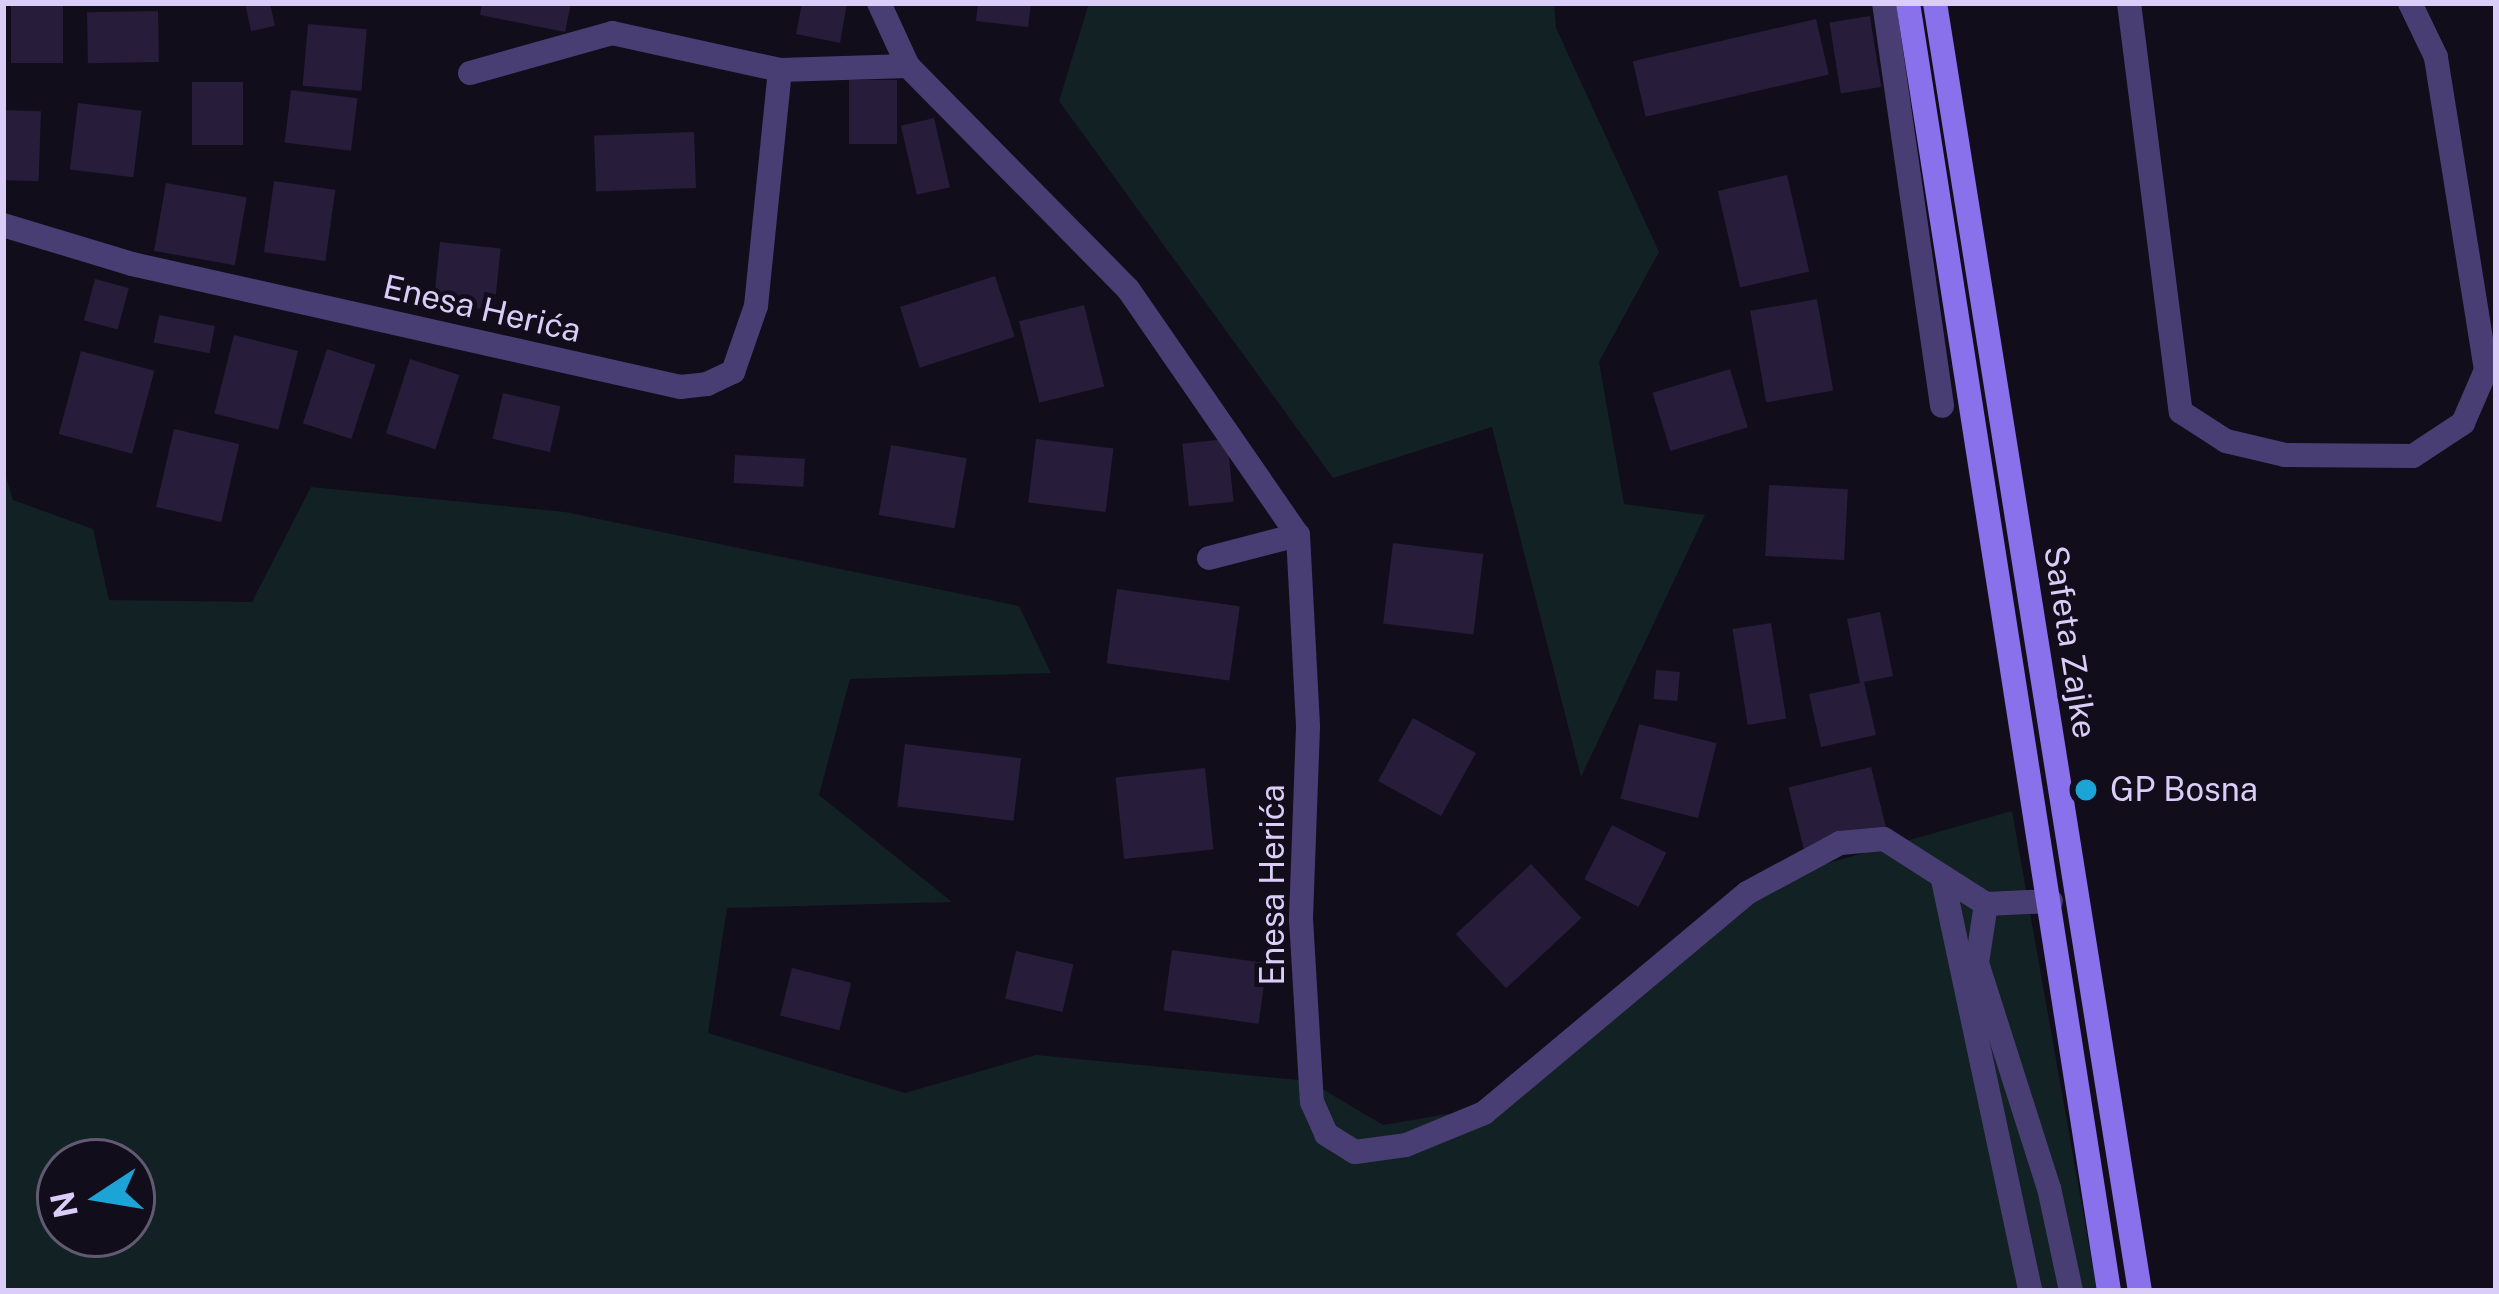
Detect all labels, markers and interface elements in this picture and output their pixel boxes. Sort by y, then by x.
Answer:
street label: Enesa Herića [379,267,585,351]
street label: Safeta Zajke [2035,543,2105,741]
place label: GP Bosna [2110,770,2258,810]
marker: GP Bosna [2073,777,2099,803]
street label: Enesa Herića [1253,784,1293,986]
north arrow [36,1138,156,1258]
text: N [42,1188,85,1221]

